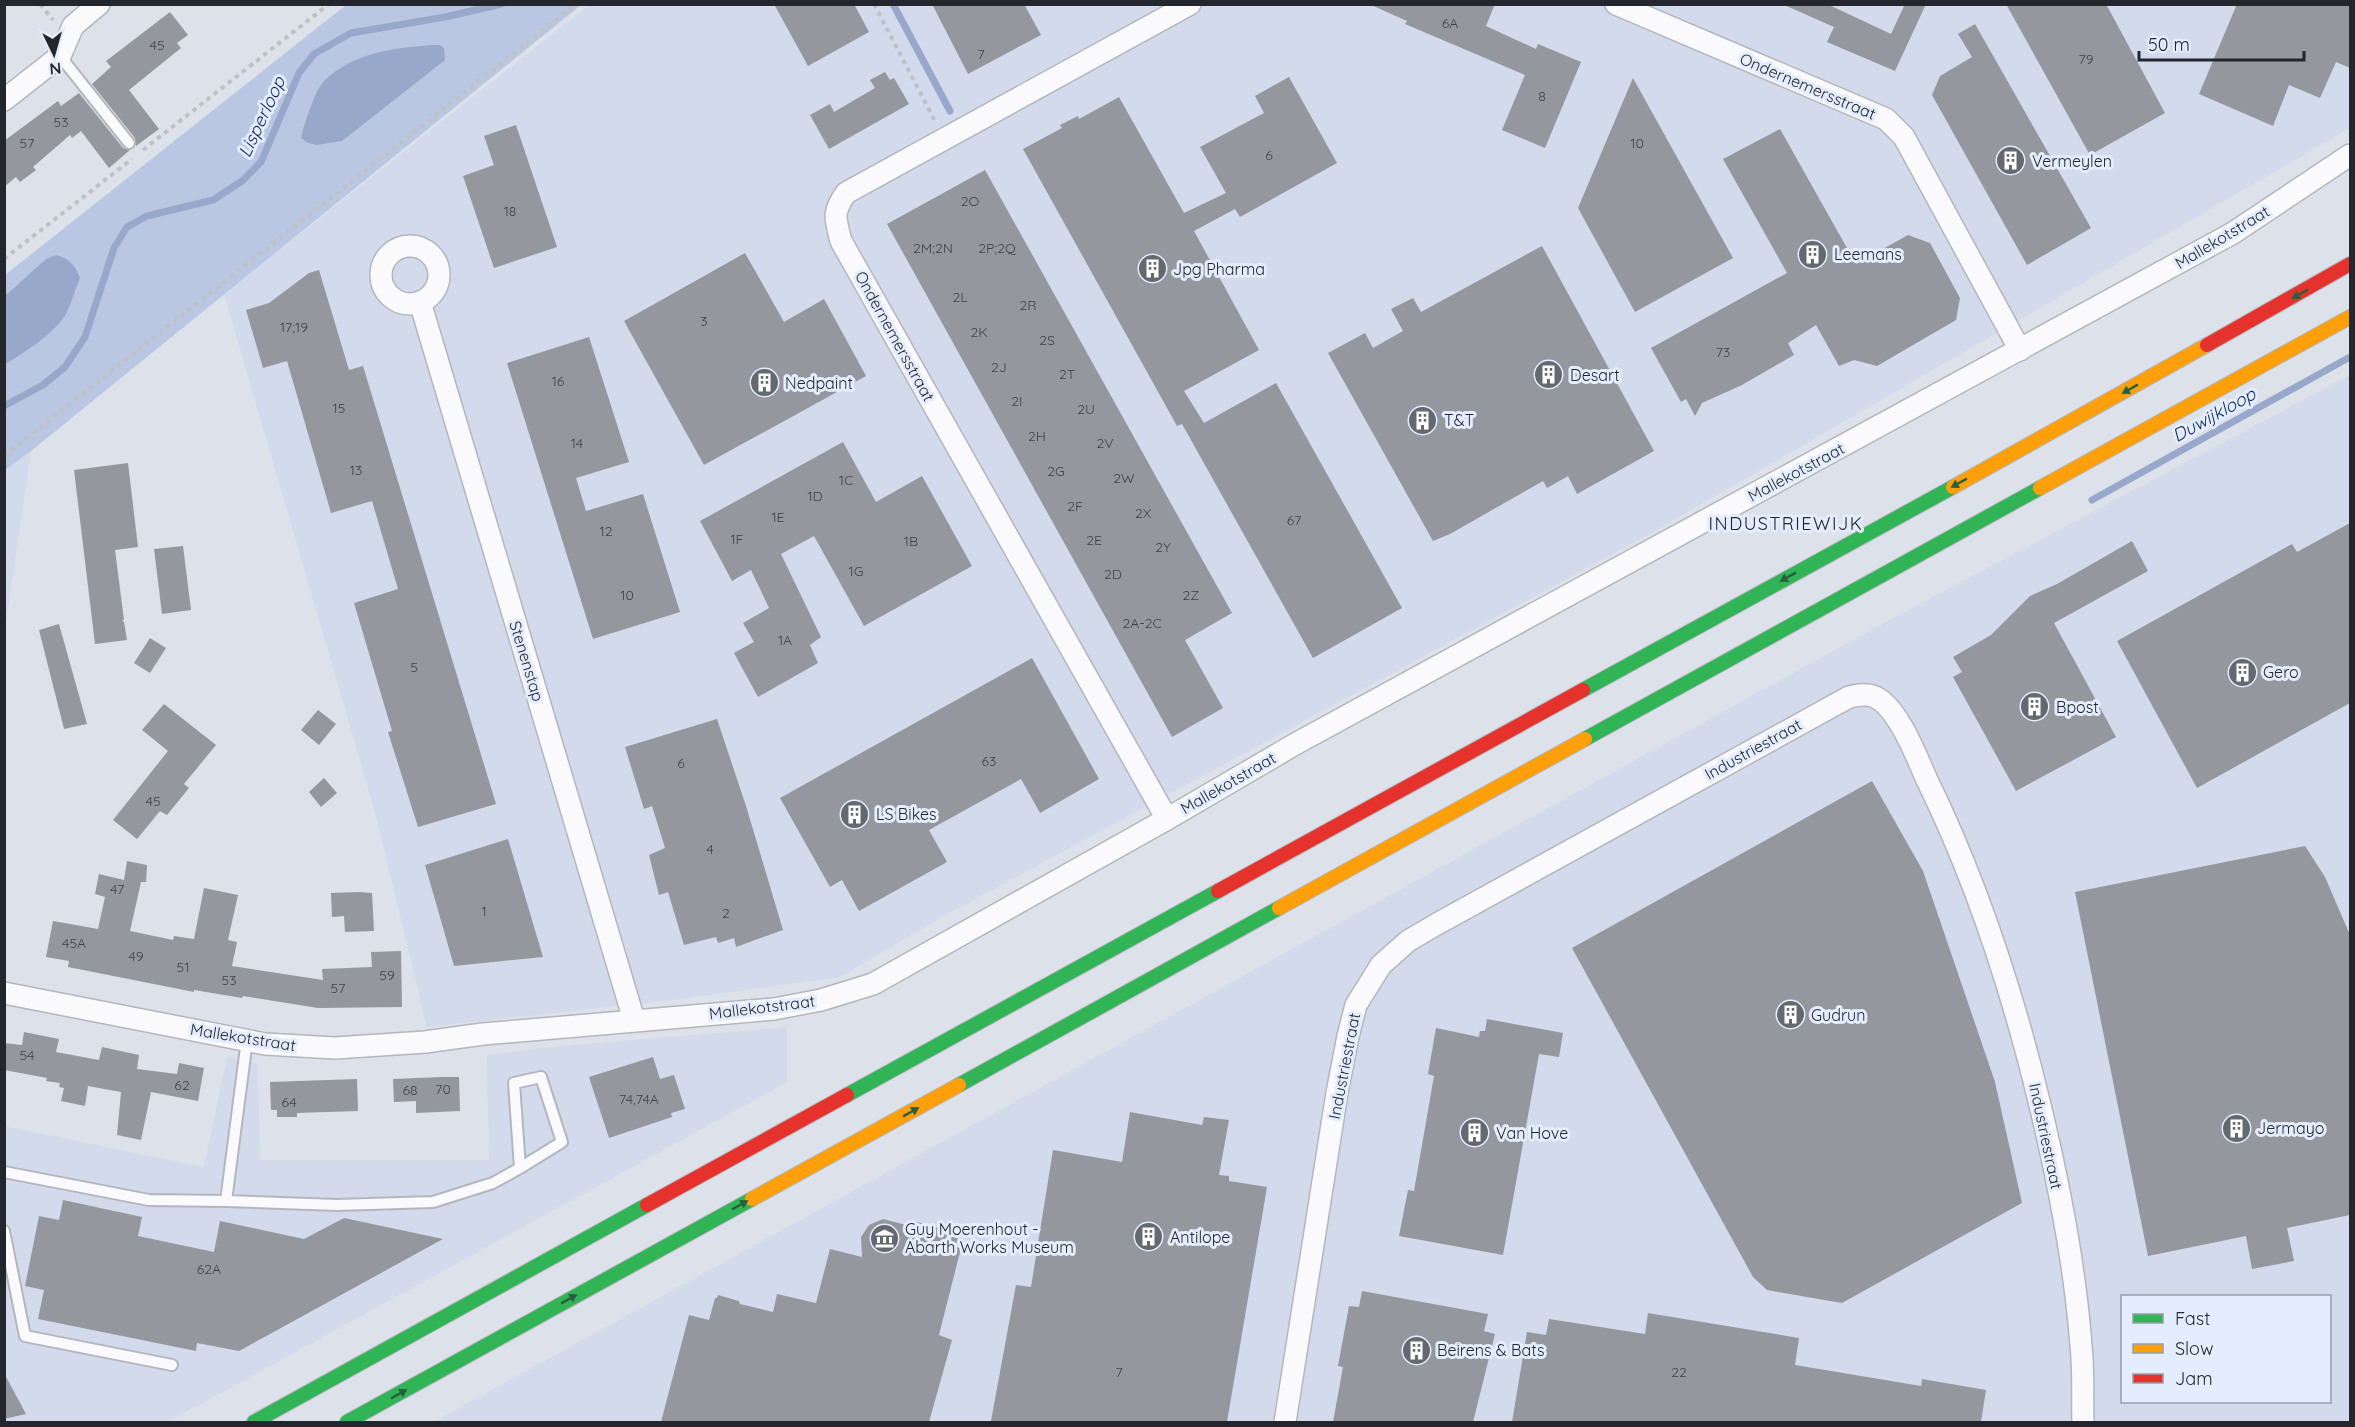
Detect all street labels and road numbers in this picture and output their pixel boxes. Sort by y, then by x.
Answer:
street label: Ondernemersstraat [1737,48,1879,124]
street label: Mallekotstraat [2171,201,2273,273]
street label: Ondernemersstraat [851,267,939,405]
street label: Mallekotstraat [1744,438,1848,506]
street label: Stenenstap [505,618,549,704]
street label: Industriestraat [1701,714,1805,784]
street label: Mallekotstraat [1177,748,1279,818]
street label: Mallekotstraat [708,991,816,1023]
street label: Industriestraat [1324,1011,1364,1121]
street label: Mallekotstraat [189,1019,297,1055]
street label: Industriestraat [2025,1081,2067,1191]

